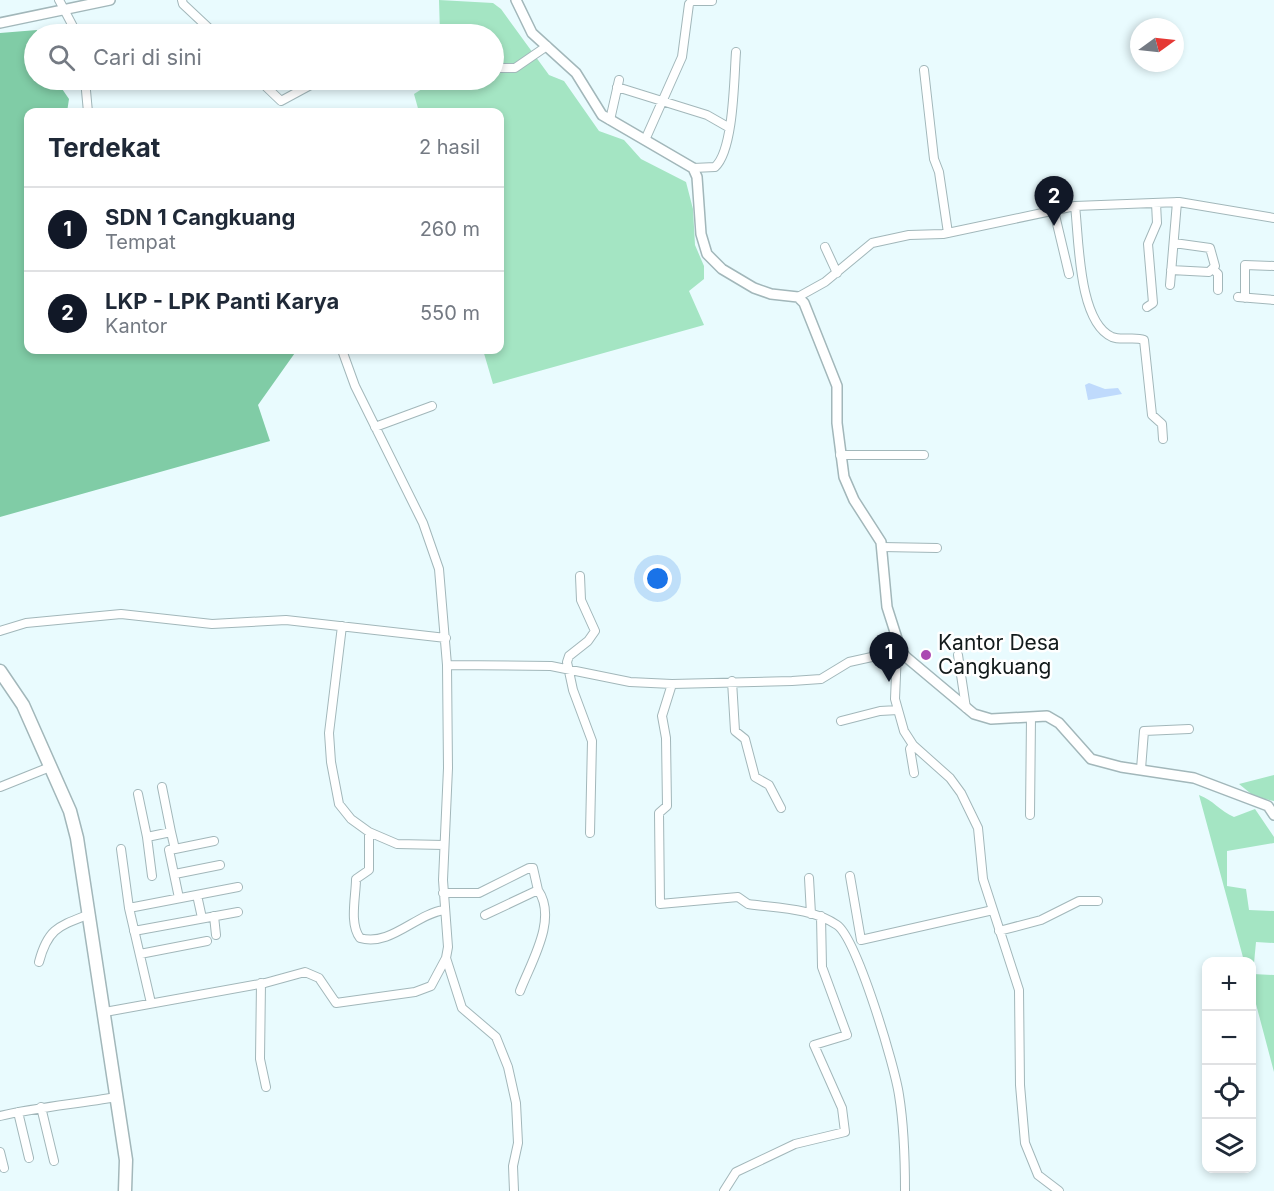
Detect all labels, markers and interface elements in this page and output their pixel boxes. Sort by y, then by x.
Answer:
north arrow [1130,18,1184,72]
search box [24,24,504,90]
icon: search [45,41,78,74]
text: Cari di sini [93,44,202,70]
text: Terdekat [48,132,160,163]
text: 2 hasil [419,135,480,159]
pin: 2 [1034,176,1074,226]
text: SDN 1 Cangkuang [105,204,295,230]
text: 1 [63,217,72,241]
text: 260 m [420,217,480,241]
text: Tempat [105,230,176,254]
text: LKP - LPK Panti Karya [105,288,339,314]
text: 2 [61,301,74,325]
text: 550 m [420,301,480,325]
text: Kantor [105,314,167,338]
your location [643,564,672,593]
place label: Kantor Desa Cangkuang [938,630,1060,679]
pin: 1 [870,632,908,682]
marker: Kantor Desa Cangkuang [919,648,933,662]
map controls [1202,957,1256,1173]
button: + [1202,957,1256,1011]
button: − [1202,1011,1256,1065]
button: locate [1202,1065,1256,1119]
button: layers [1202,1119,1256,1173]

